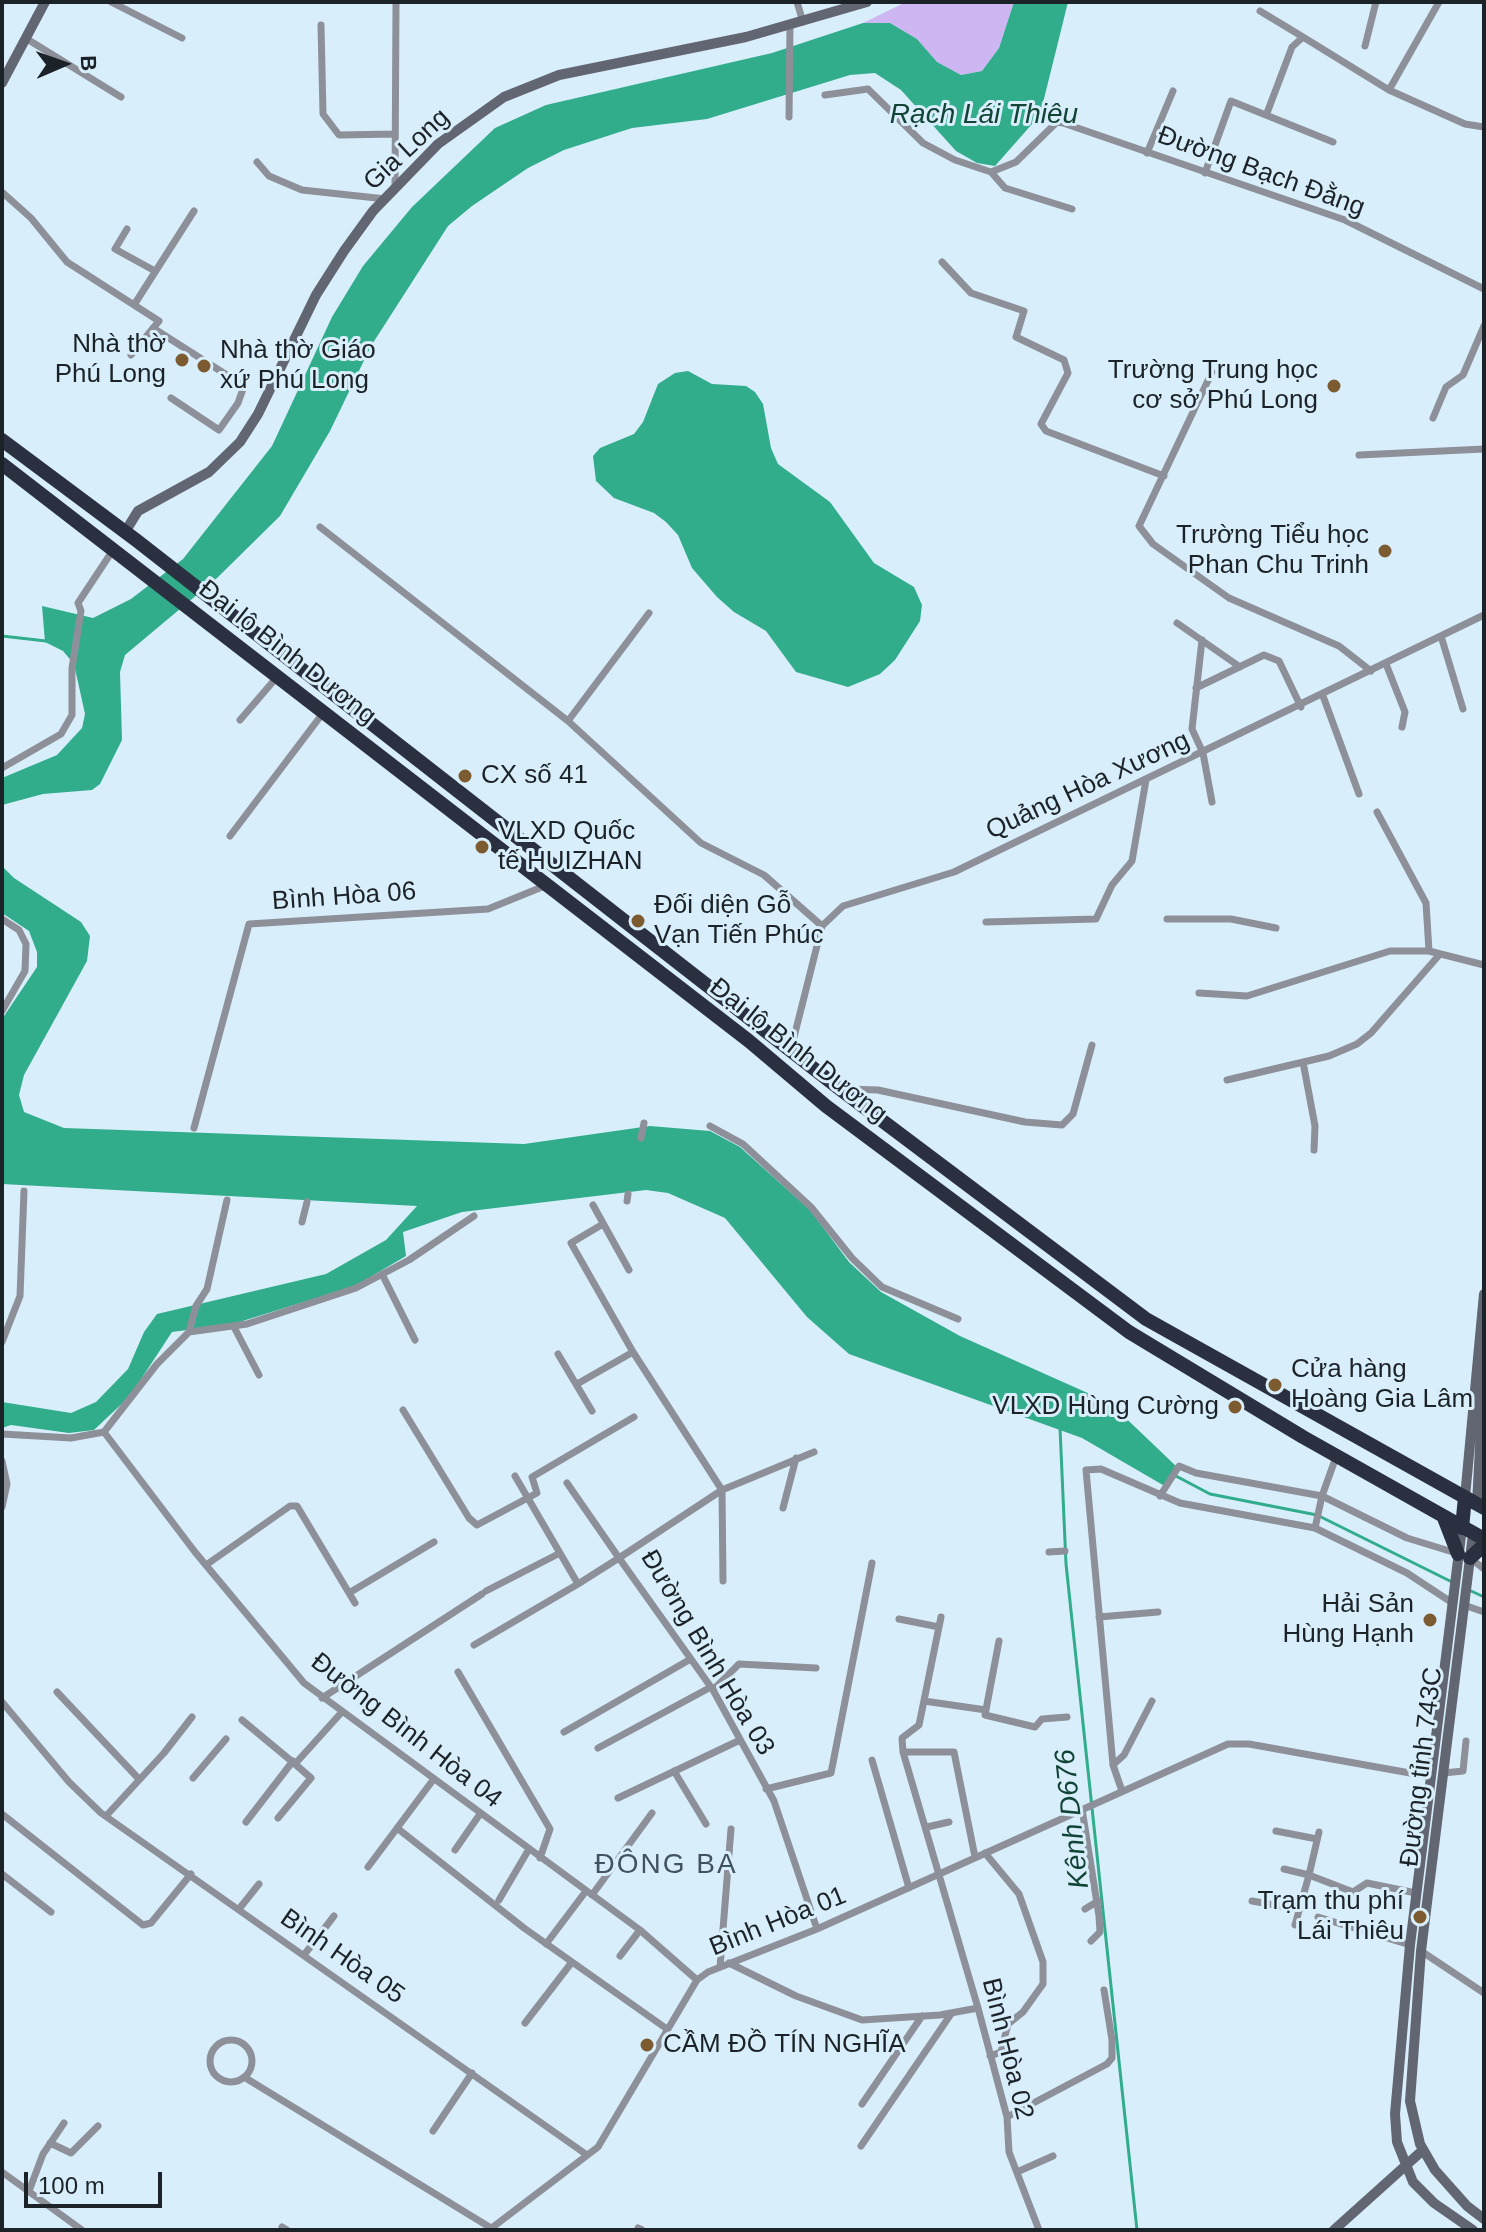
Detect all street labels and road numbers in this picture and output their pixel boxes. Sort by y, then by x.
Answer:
street label: Gia Long [358,103,456,197]
street label: Đường Bạch Đằng [1153,120,1369,224]
street label: Đại lộ Bình Dương [192,574,382,732]
street label: Quảng Hòa Xương [981,725,1195,847]
street label: Bình Hòa 06 [271,876,417,918]
street label: Đại lộ Bình Dương [703,972,893,1130]
street label: Đường Bình Hòa 03 [633,1545,781,1761]
street label: Đường Bình Hòa 04 [304,1647,508,1815]
street label: Đường tỉnh 743C [1394,1666,1450,1868]
street label: Bình Hòa 01 [705,1880,851,1964]
street label: Bình Hòa 05 [274,1903,410,2011]
street label: Bình Hòa 02 [974,1975,1040,2123]

